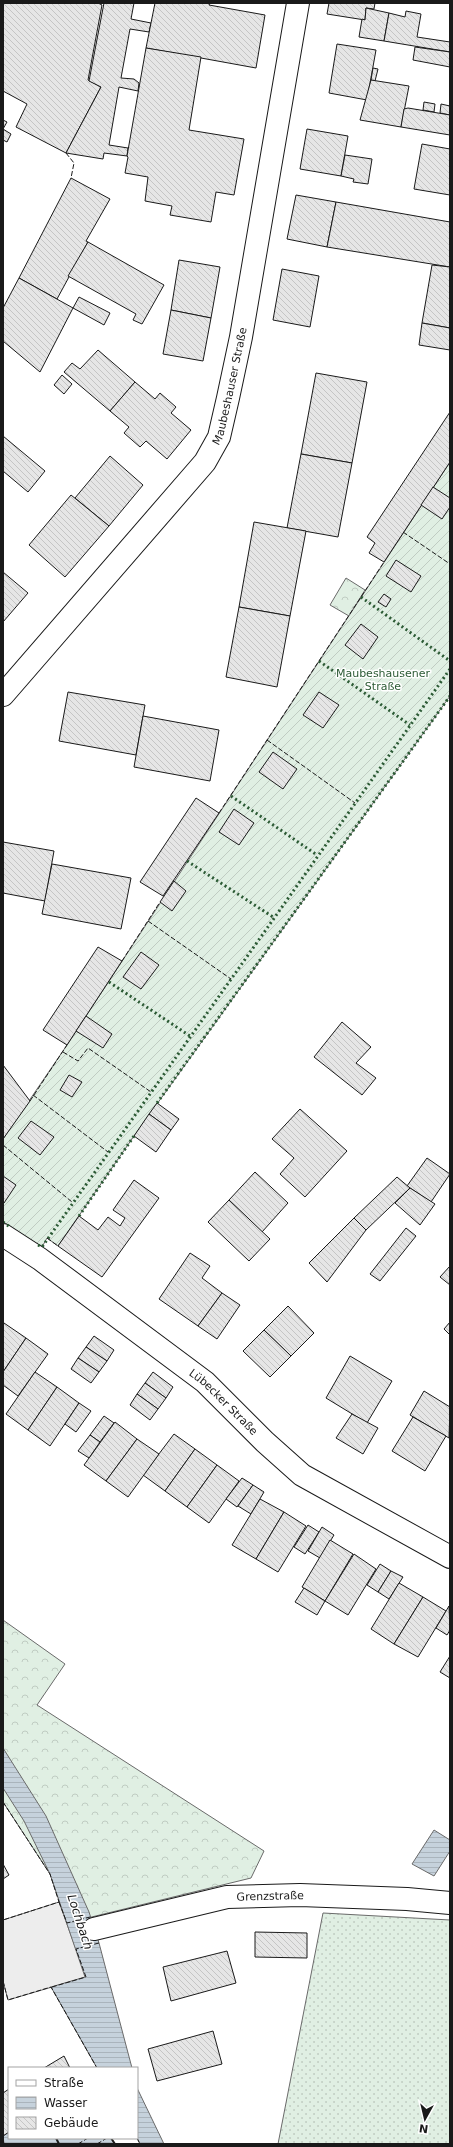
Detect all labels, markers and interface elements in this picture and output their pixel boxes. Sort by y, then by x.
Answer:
street label: Maubeshauser Straße [209,326,249,447]
park label: Maubeshausener Straße [336,667,431,693]
street label: Lübecker Straße [187,1366,261,1438]
street label: Grenzstraße [236,1888,304,1903]
water label: Lochbach [64,1893,96,1951]
legend [8,2067,138,2139]
text: Straße [44,2076,84,2090]
text: Wasser [44,2096,87,2110]
north arrow [405,2099,445,2139]
text: Gebäude [44,2116,98,2130]
text: N [418,2121,429,2135]

